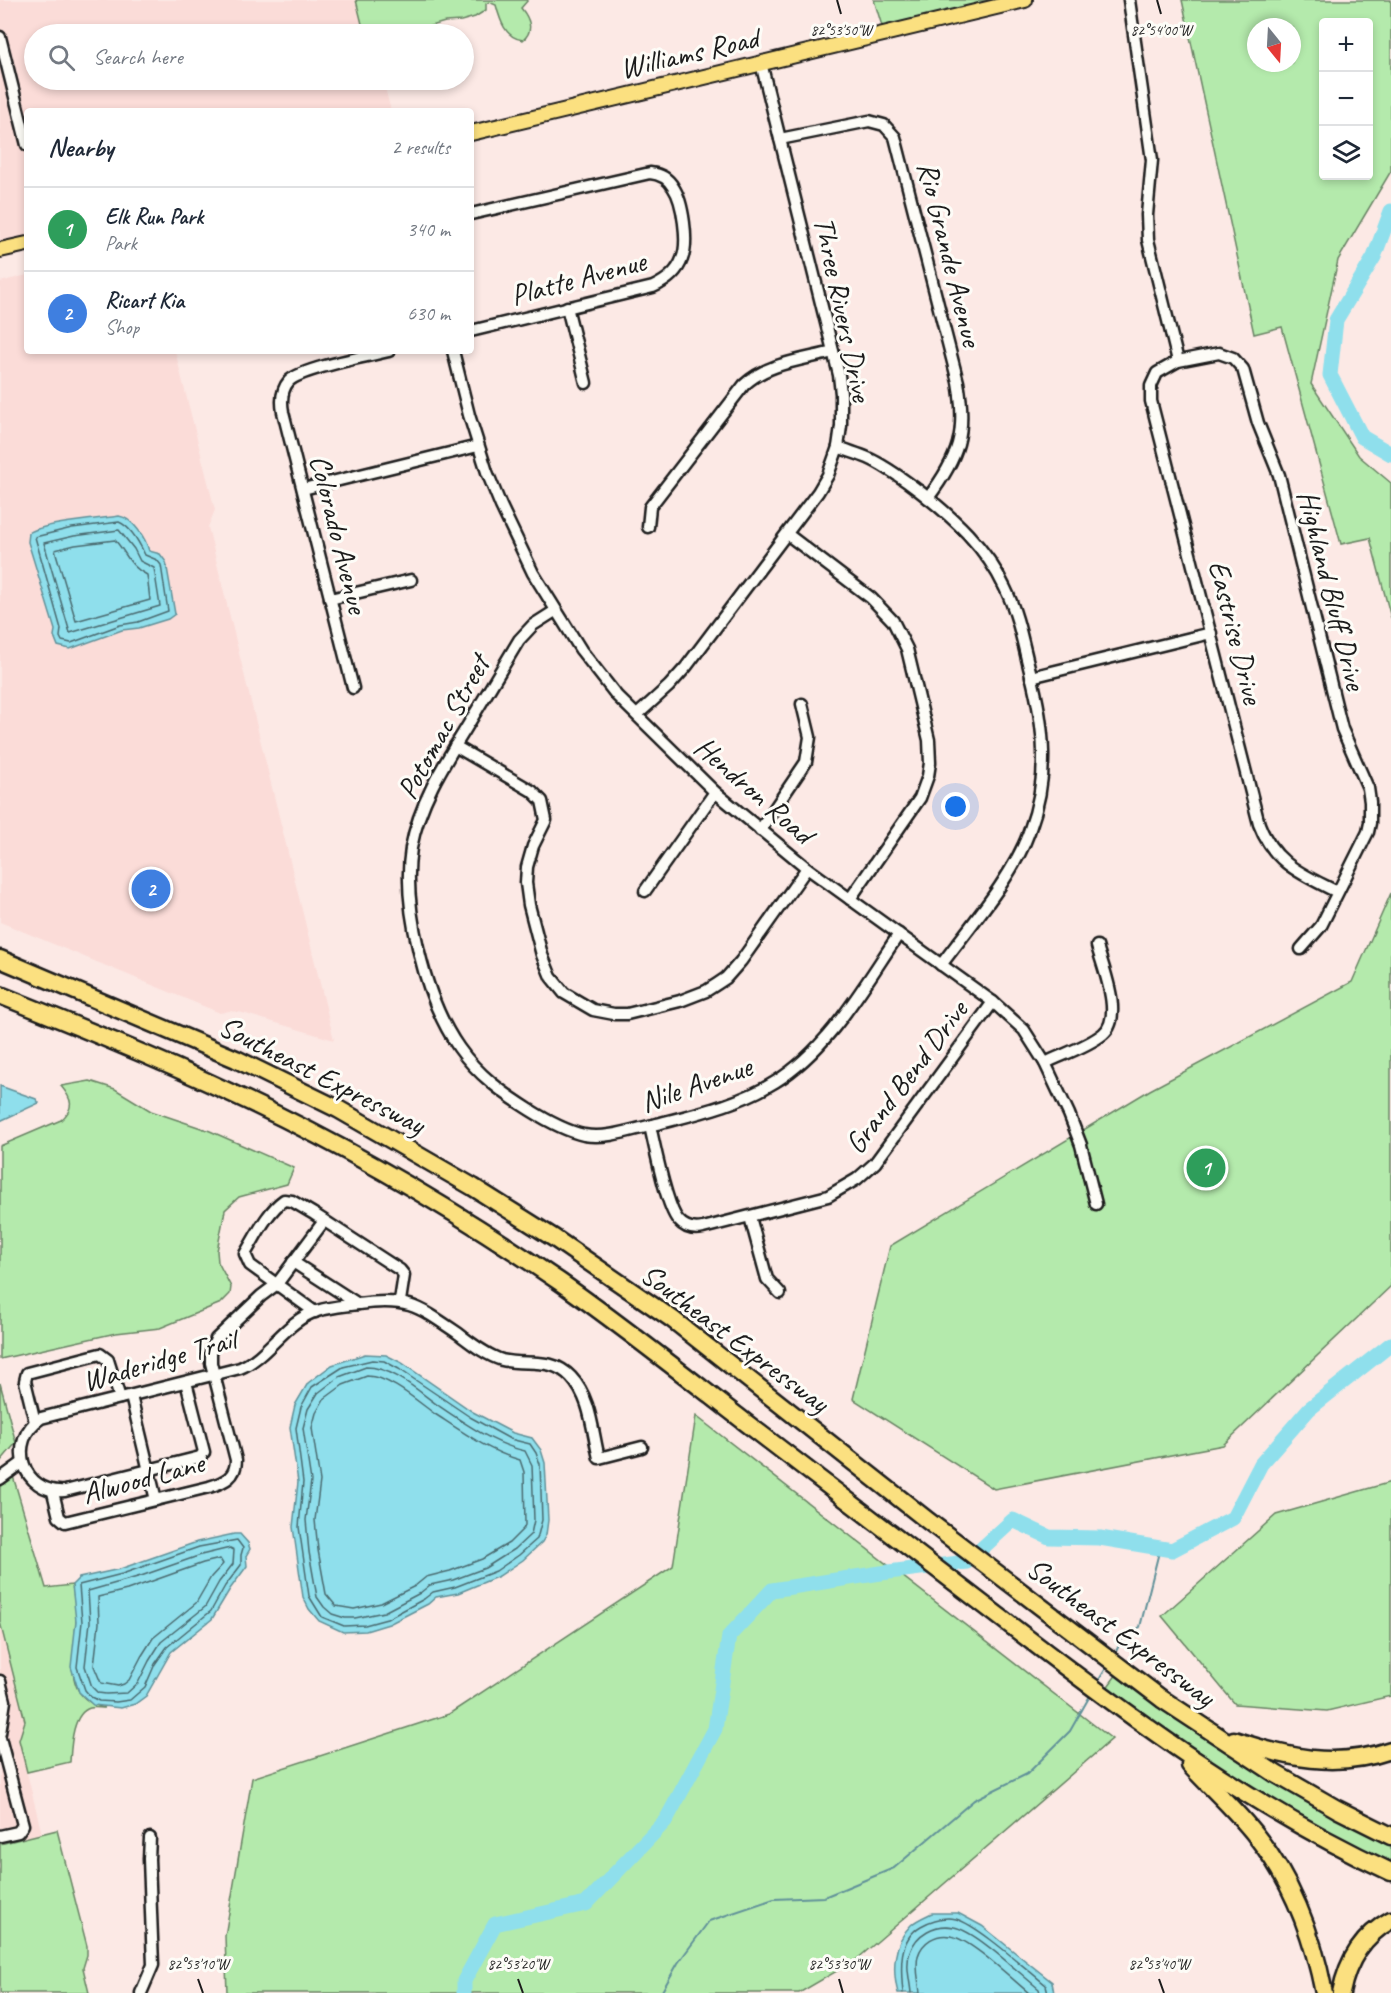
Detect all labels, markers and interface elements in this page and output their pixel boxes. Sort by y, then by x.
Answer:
street label: Williams Road [616,18,766,87]
north arrow [1247,18,1301,72]
map controls [1319,18,1373,180]
button: + [1319,18,1373,72]
text: 82°53'50"W [811,21,875,40]
text: 82°54'00"W [1131,21,1195,40]
search box [24,24,474,90]
icon: search [45,41,78,74]
text: Search here [93,43,183,71]
button: − [1319,72,1373,126]
button: layers [1319,126,1373,180]
text: Nearby [48,131,113,164]
text: 2 results [391,135,450,160]
street label: Rio Grande Avenue [909,158,992,352]
text: Elk Run Park [105,203,203,231]
street label: Three Rivers Drive [805,213,882,407]
text: 1 [63,217,72,242]
text: 340 m [407,217,450,242]
text: Park [105,231,137,256]
street label: Platte Avenue [506,241,652,314]
text: Ricart Kia [105,287,184,315]
text: 2 [63,301,72,326]
text: 630 m [407,301,450,326]
text: Shop [105,315,139,340]
street label: Colorado Avenue [301,451,378,619]
street label: Highland Bluff Drive [1289,486,1376,696]
street label: Eastrise Drive [1200,556,1273,710]
street label: Potomac Street [388,645,500,806]
street label: Hendron Road [687,728,824,855]
your location [941,792,970,821]
pin: 2 [132,866,170,912]
street label: Grand Bend Drive [836,991,977,1161]
street label: Southeast Expressway [213,1007,433,1144]
street label: Nile Avenue [635,1047,759,1121]
pin: 1 [1186,1146,1226,1190]
street label: Southeast Expressway [633,1255,838,1422]
street label: Waderidge Trail [78,1319,245,1400]
street label: Alwood Lane [78,1443,210,1512]
street label: Southeast Expressway [1019,1549,1224,1716]
text: 82°53'10"W [168,1955,232,1974]
text: 82°53'20"W [488,1955,552,1974]
text: 82°53'30"W [809,1955,873,1974]
text: 82°53'40"W [1129,1955,1193,1974]

